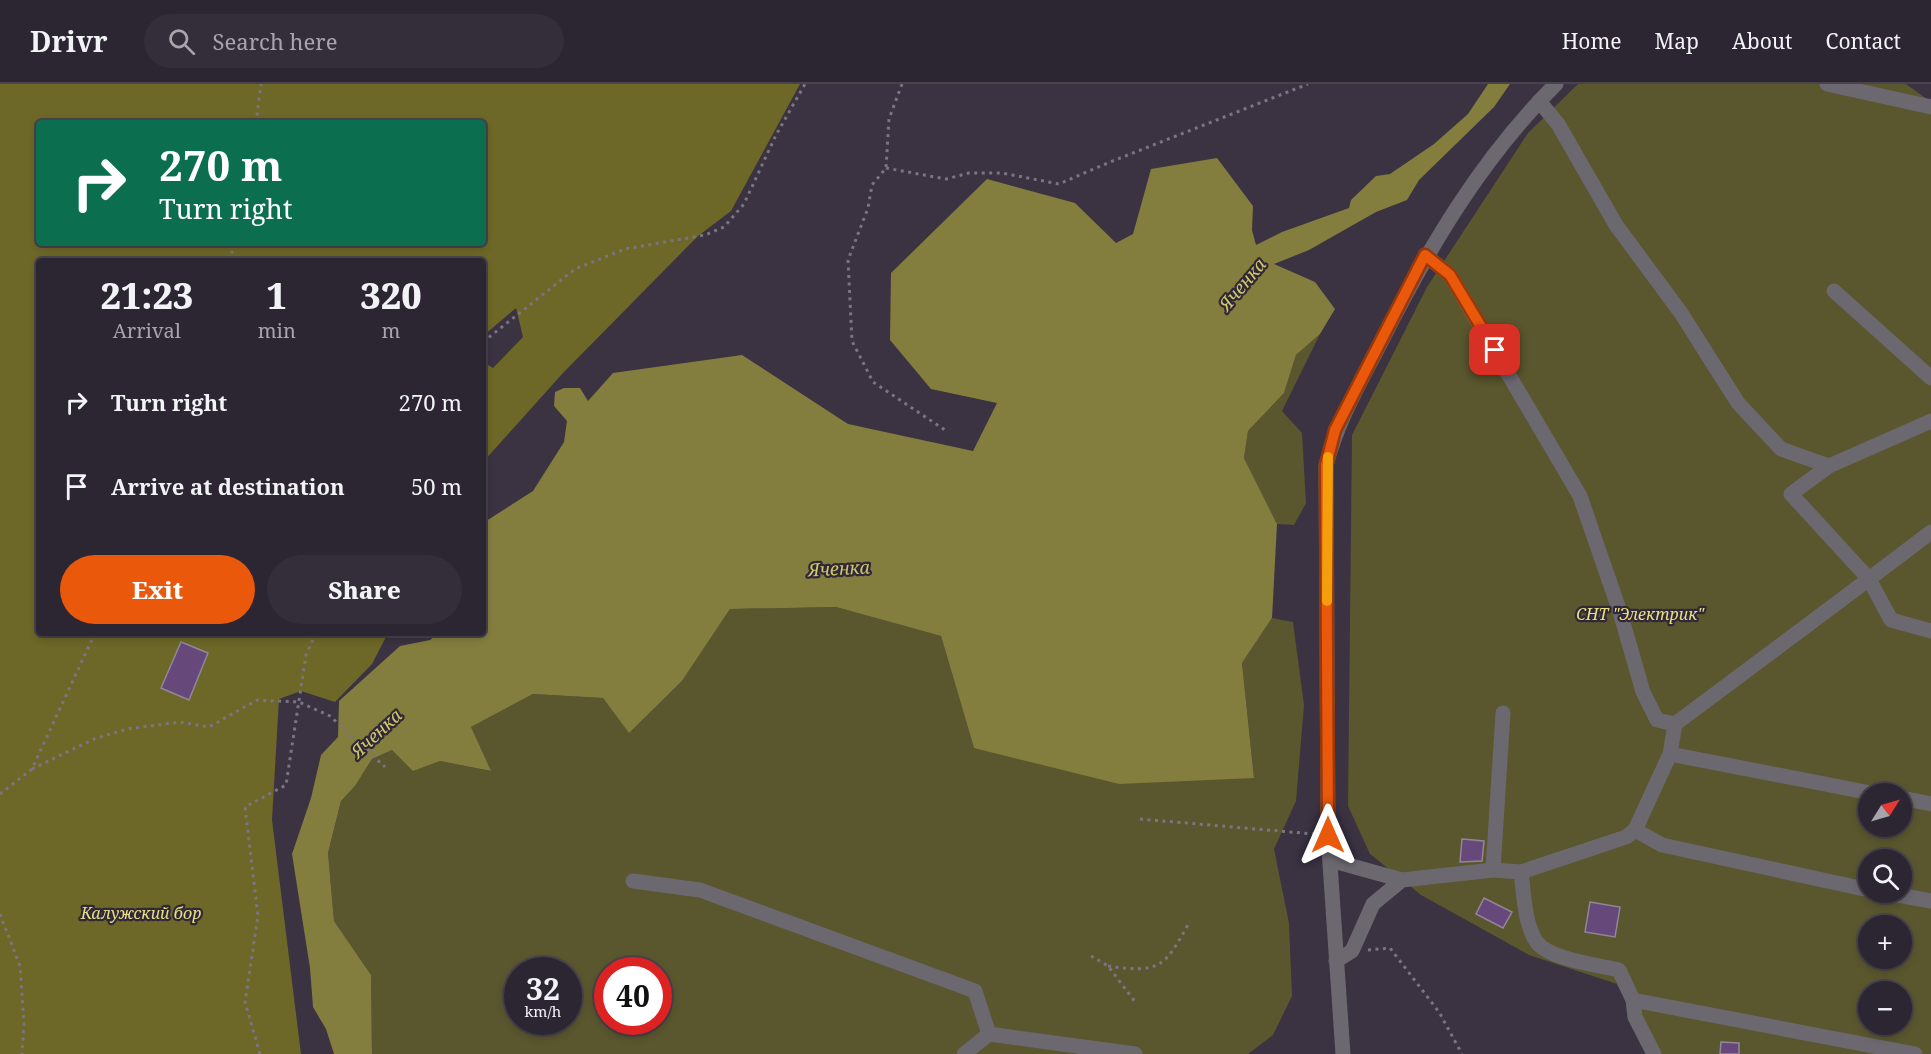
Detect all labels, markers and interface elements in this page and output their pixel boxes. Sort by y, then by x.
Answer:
search box [144,14,564,68]
text: Drivr [30,22,108,60]
icon: search [165,25,198,58]
text: Search here [213,26,337,56]
text: Home [1562,27,1622,55]
text: Map [1655,27,1699,55]
text: About [1732,27,1793,55]
text: Contact [1826,27,1901,55]
text: 270 m [159,136,283,193]
icon: right [60,144,138,222]
text: Turn right [159,190,292,227]
water label: Яченка [1212,253,1271,316]
text: 21:23 [100,271,193,320]
text: 1 [267,271,287,320]
text: 320 [360,271,422,320]
text: Arrival [113,317,181,344]
text: min [258,317,296,344]
text: m [382,317,400,344]
pin [1469,324,1520,375]
icon: arrive [1478,333,1511,366]
icon: right [60,386,93,419]
text: Turn right [111,387,227,417]
text: 270 m [399,387,462,417]
icon: arrive [60,470,93,503]
text: Arrive at destination [111,471,345,501]
text: 50 m [411,471,462,501]
water label: Яченка [807,554,870,582]
button: Exit [60,555,255,624]
button: Share [267,555,462,624]
park label: СНТ "Электрик" [1576,603,1705,625]
water label: Яченка [345,703,407,764]
north arrow [1858,783,1912,837]
map controls [1858,783,1912,1035]
position arrow [1296,803,1360,867]
button: search [1858,849,1912,903]
park label: Калужский бор [80,902,201,924]
button: + [1858,915,1912,969]
speed limit sign: 40 [594,957,672,1035]
text: 32 [526,968,560,1009]
button: − [1858,981,1912,1035]
text: km/h [525,1001,561,1021]

